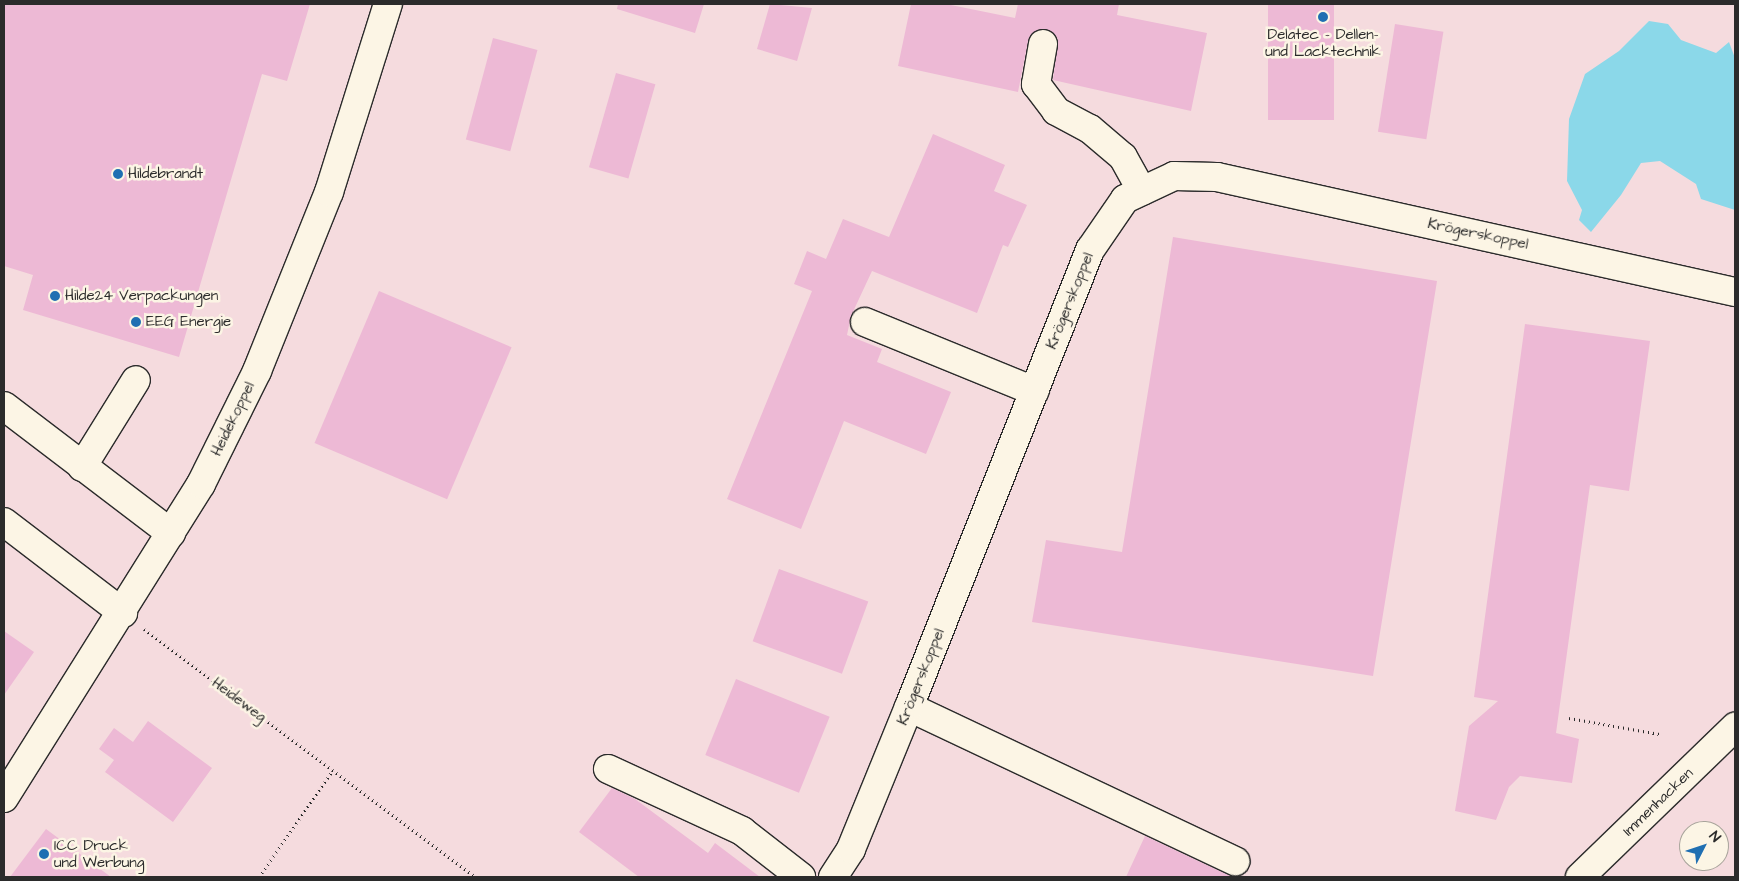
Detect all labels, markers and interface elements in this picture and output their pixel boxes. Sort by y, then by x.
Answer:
marker: Delatec - Dellen- und Lacktechnik [1317,11,1329,23]
place label: Delatec - Dellen- und Lacktechnik [1265,25,1381,60]
place label: Hildebrandt [128,165,203,183]
marker: Hildebrandt [112,168,124,180]
street label: Krögerskoppel [1426,215,1530,253]
street label: Krögerskoppel [1042,250,1098,352]
place label: Hilde24 Verpackungen [65,287,218,305]
marker: Hilde24 Verpackungen [49,290,61,302]
place label: EEG Energie [146,313,231,331]
marker: EEG Energie [130,316,142,328]
street label: Heidekoppel [207,379,259,459]
street label: Krögerskoppel [893,626,949,728]
street label: Heideweg [208,674,270,726]
street label: Immenhacken [1619,764,1697,840]
north arrow [1679,821,1729,871]
text: N [1704,827,1725,847]
place label: ICC Druck und Werbung [54,836,145,871]
marker: ICC Druck und Werbung [38,848,50,860]

